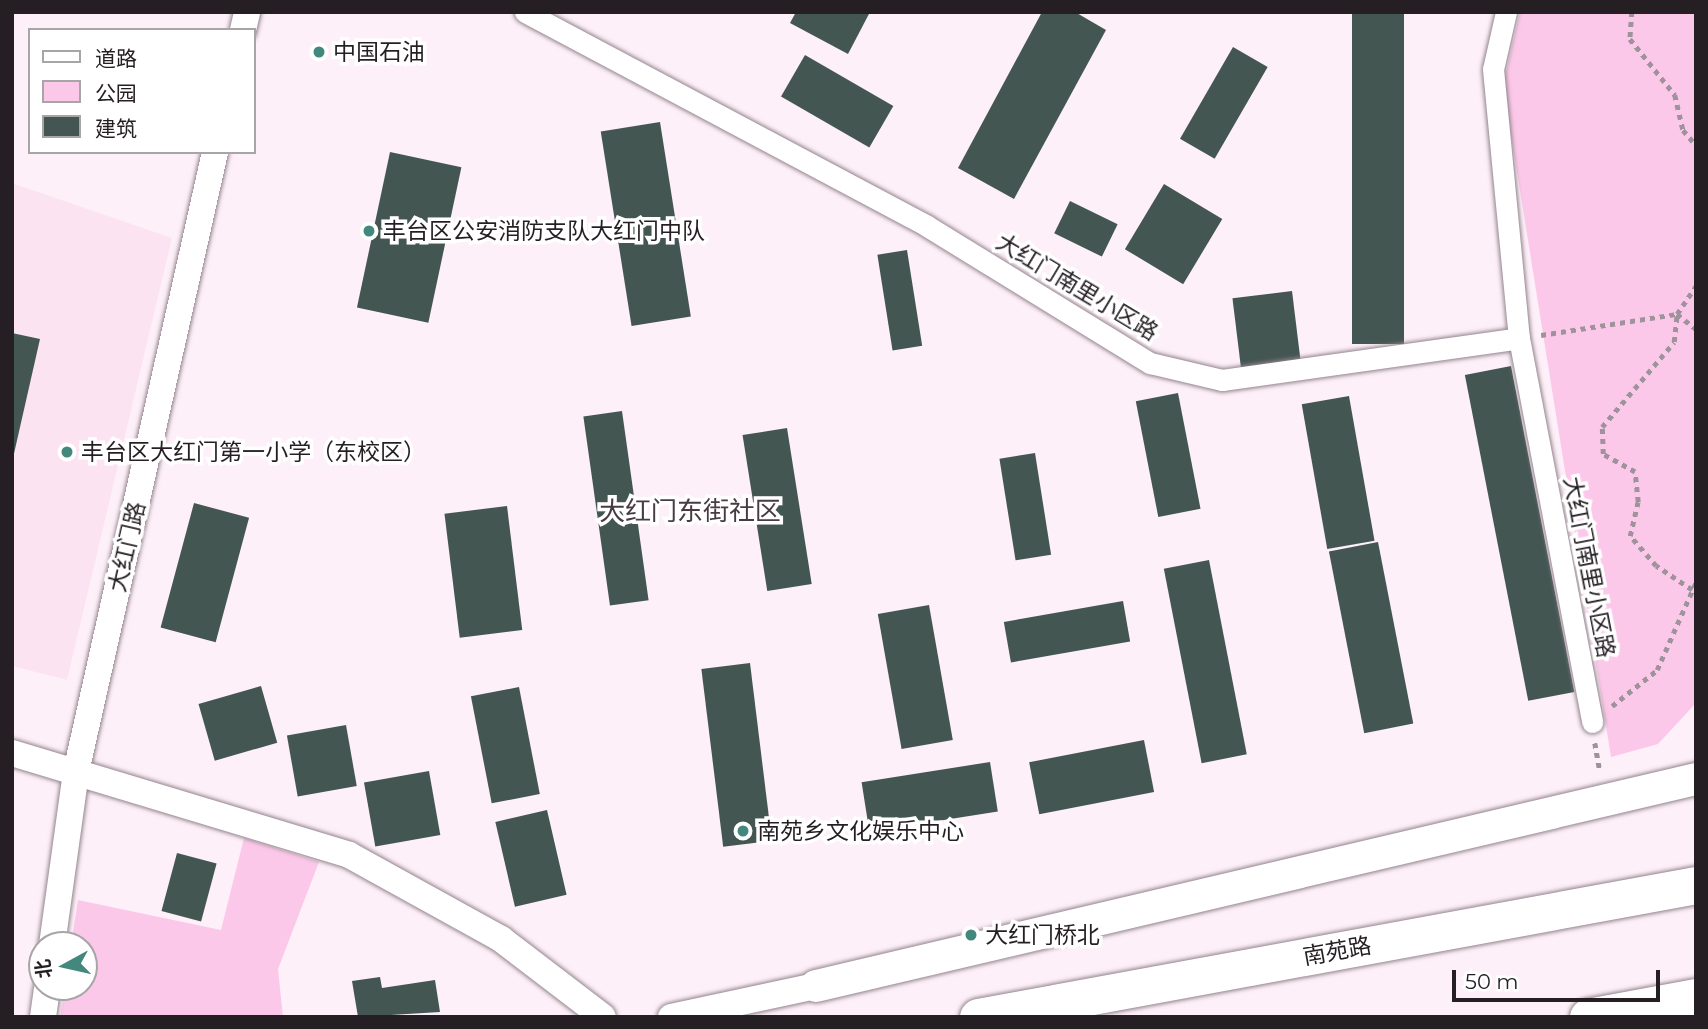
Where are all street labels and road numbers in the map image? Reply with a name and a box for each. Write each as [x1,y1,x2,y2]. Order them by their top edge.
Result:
street label: 大红门南里小区路 [991,228,1163,346]
street label: 大红门南里小区路 [1558,474,1620,660]
street label: 大红门路 [103,499,151,595]
street label: 南苑路 [1301,931,1373,971]

